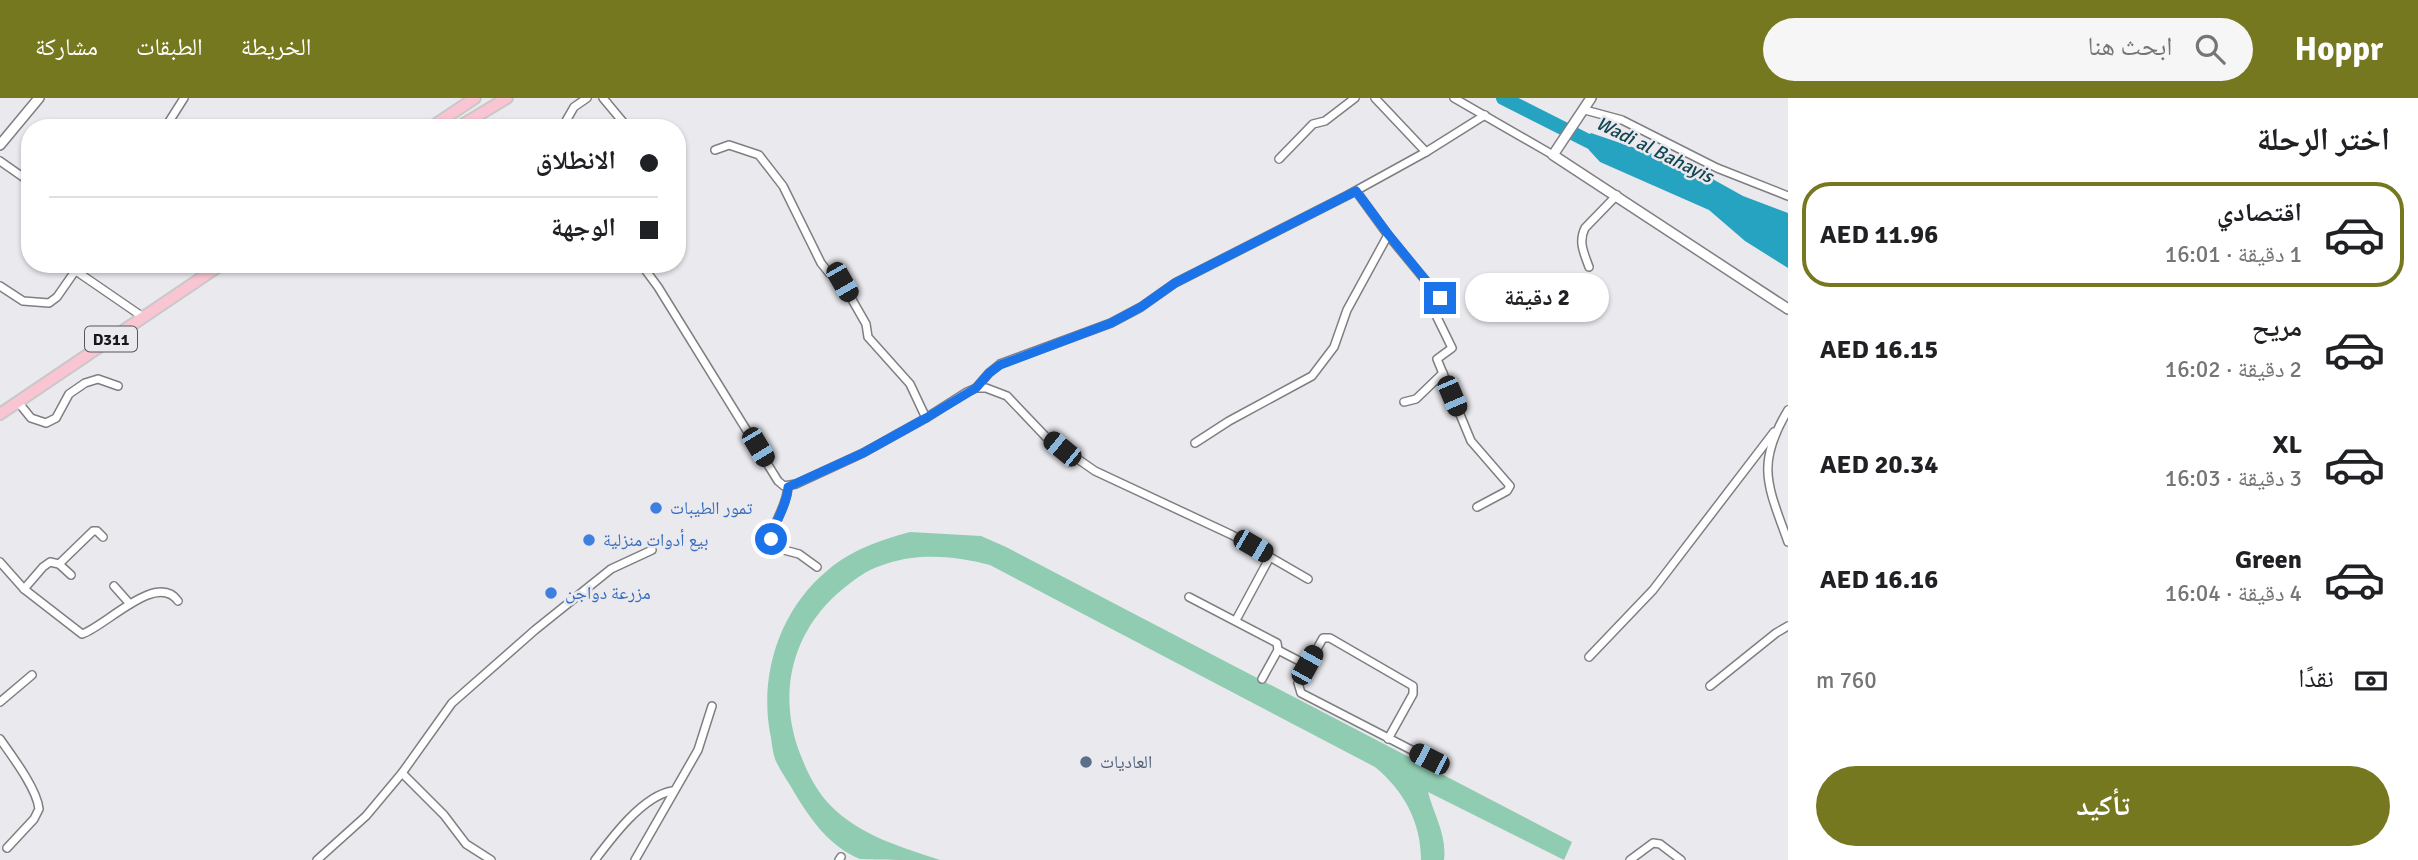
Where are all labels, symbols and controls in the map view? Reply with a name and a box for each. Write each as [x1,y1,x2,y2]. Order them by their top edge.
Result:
search box [1763,18,2253,81]
text: Hoppr [2295,29,2383,70]
icon: search [2191,30,2229,68]
text: ابحث هنا [2088,31,2173,63]
text: مشاركة [35,32,98,62]
text: الطبقات [136,32,203,62]
text: الخريطة [241,32,311,62]
water label: Wadi al Bahayis [1592,111,1718,189]
text: اختر الرحلة [2257,120,2390,159]
text: الانطلاق [536,145,616,177]
text: اقتصادي [2217,197,2302,229]
icon: car [2323,203,2386,266]
text: الوجهة [551,212,616,244]
text: AED 11.96 [1820,219,1938,251]
text: 1 دقيقة · 16:01 [2165,240,2302,269]
car [823,259,862,305]
callout: 2 دقيقة [1464,274,1608,322]
route end [1424,282,1456,314]
text: 2 دقيقة [1504,283,1570,312]
text: مريح [2252,312,2302,344]
icon: car [2323,318,2386,381]
road number: D311 [85,327,137,352]
text: AED 16.15 [1820,334,1938,366]
text: 2 دقيقة · 16:02 [2165,355,2302,384]
car [1435,373,1470,419]
car [739,424,778,470]
car [1040,428,1085,470]
text: XL [2272,429,2302,461]
icon: car [2323,433,2386,496]
text: AED 20.34 [1820,449,1938,481]
text: 3 دقيقة · 16:03 [2165,464,2302,493]
place label: تمور الطيبات [670,497,753,519]
marker: تمور الطيبات [648,500,664,516]
route start [755,523,787,555]
car [1230,526,1277,566]
place label: بيع أدوات منزلية [603,529,708,552]
marker: بيع أدوات منزلية [581,532,597,548]
text: Green [2235,544,2302,576]
icon: car [2323,548,2386,611]
text: AED 16.16 [1820,564,1938,596]
text: 4 دقيقة · 16:04 [2165,579,2302,608]
place label: مزرعة دواجن [565,582,651,604]
marker: مزرعة دواجن [543,585,559,601]
car [1288,642,1327,688]
icon: cash [2352,662,2390,700]
text: نقدًا [2298,663,2334,695]
text: 760 m [1816,666,1877,695]
car [1406,740,1453,778]
place label: العاديات [1100,751,1152,773]
marker: العاديات [1078,754,1094,770]
button: تأكيد [1816,766,2390,846]

